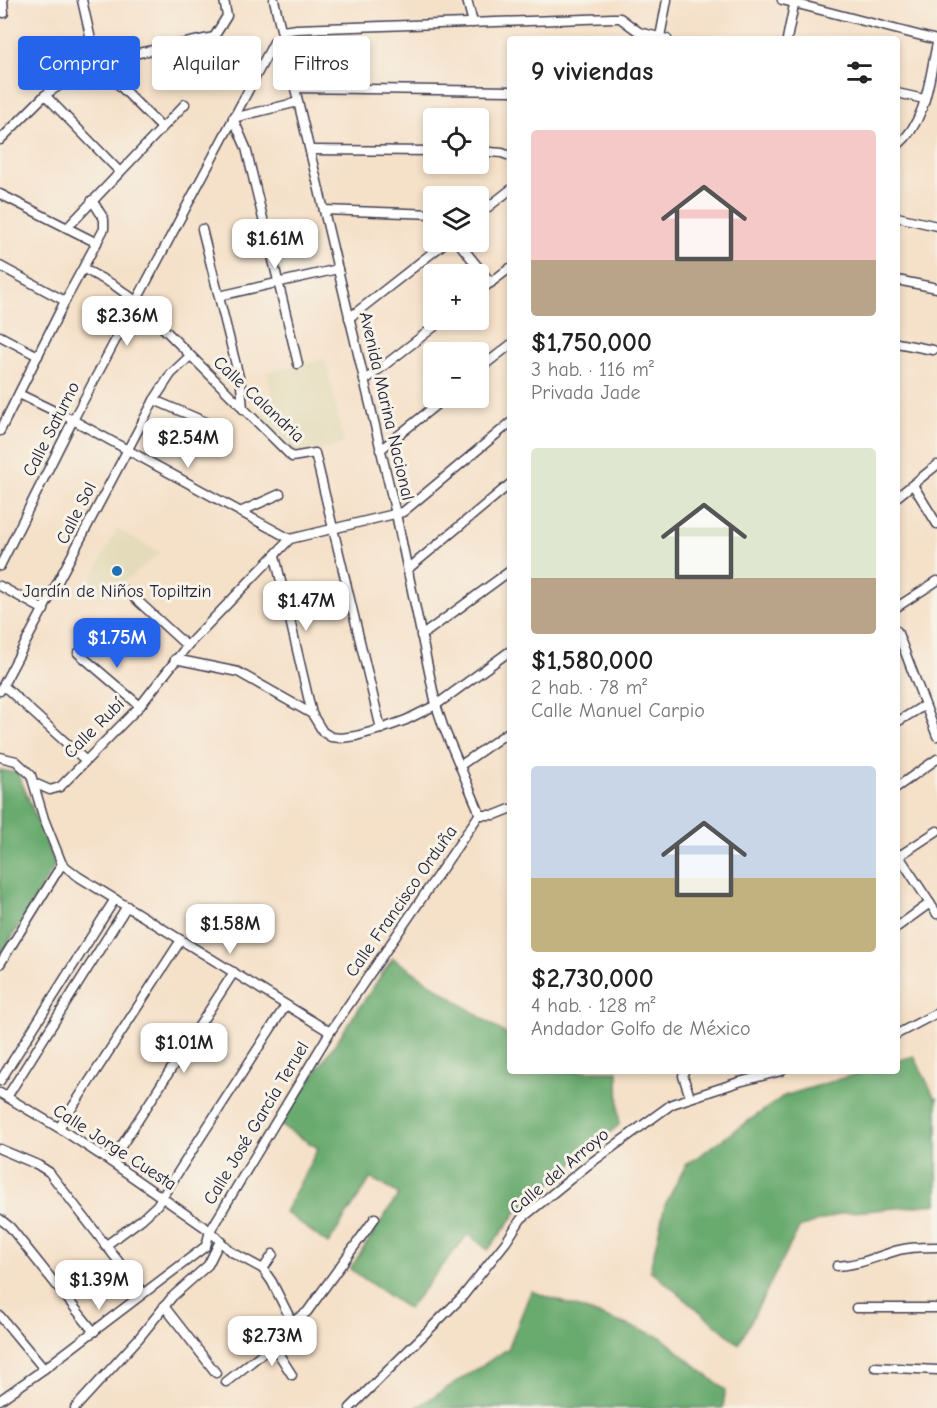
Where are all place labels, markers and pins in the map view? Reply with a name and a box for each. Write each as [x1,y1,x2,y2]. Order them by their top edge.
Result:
pin: $1.61M [226,219,324,270]
pin: $2.36M [78,296,176,347]
pin: $2.54M [139,418,237,469]
marker: Jardín de Niños Topiltzin [110,564,124,578]
place label: Jardín de Niños Topiltzin [23,581,211,602]
pin: $1.47M [257,581,355,632]
pin: $1.75M [68,618,166,669]
pin: $1.58M [181,904,279,955]
pin: $1.01M [135,1023,233,1074]
pin: $1.39M [50,1260,148,1311]
pin: $2.73M [223,1316,321,1367]

